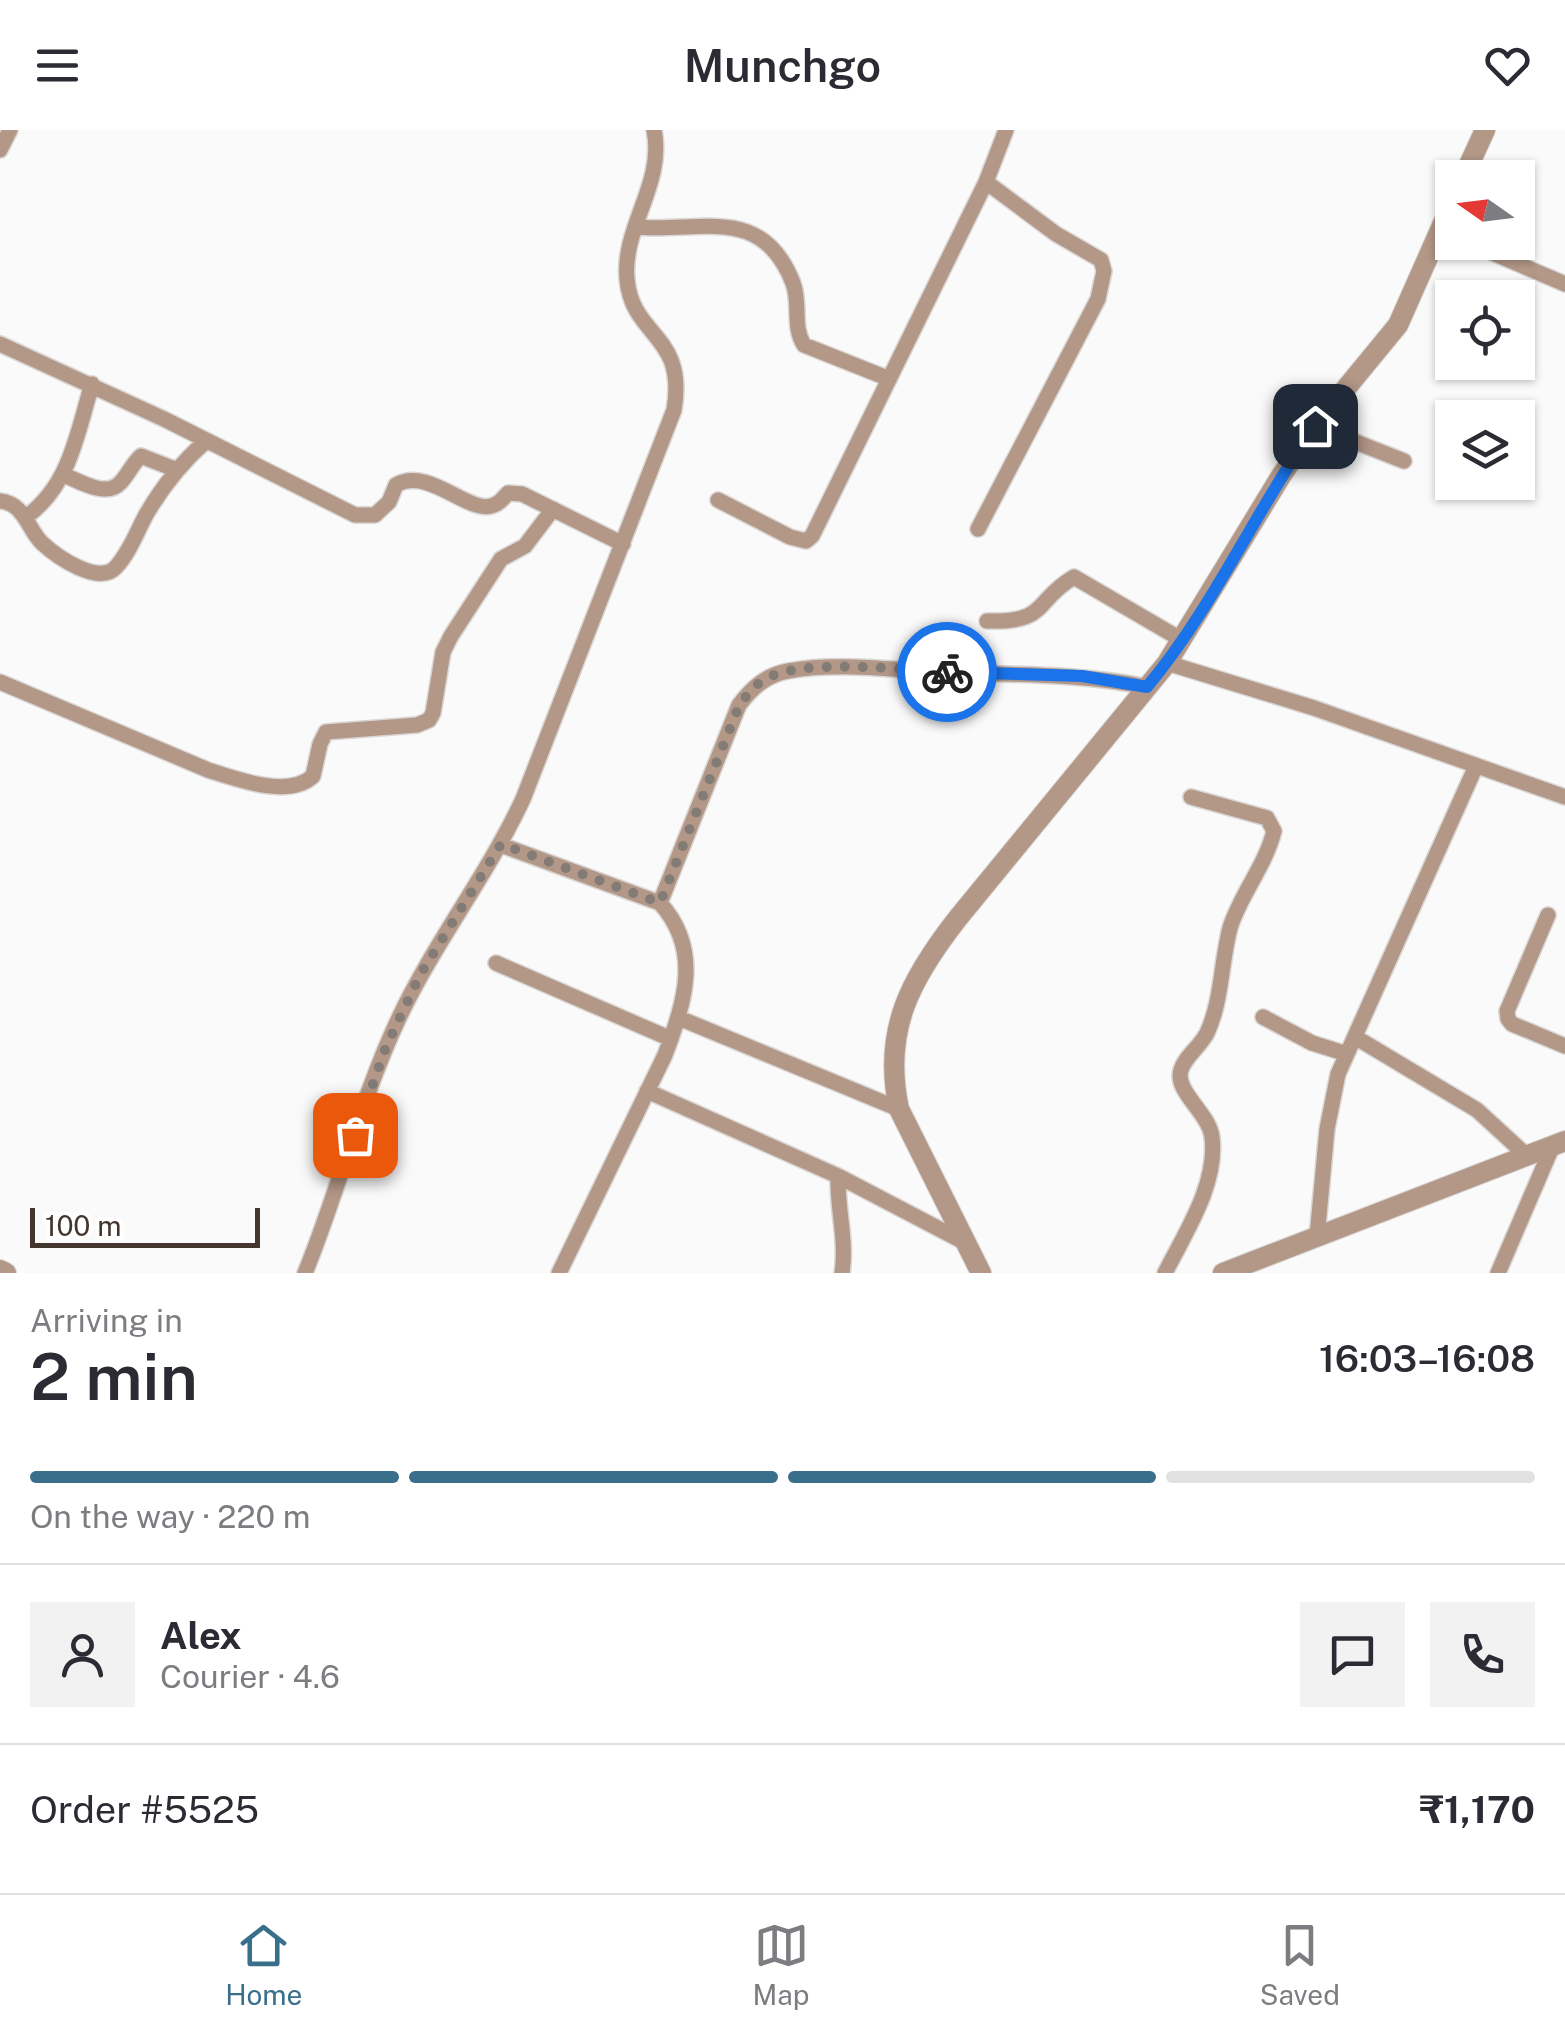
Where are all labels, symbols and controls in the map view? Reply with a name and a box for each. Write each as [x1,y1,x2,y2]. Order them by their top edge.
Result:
icon: menu [30,38,85,93]
icon: heart [1480,38,1535,93]
text: Munchgo [684,39,881,92]
north arrow [1435,160,1535,260]
map controls [1435,160,1535,500]
button: locate [1435,280,1535,380]
pin [1273,384,1358,469]
icon: home [1288,399,1343,454]
button: layers [1435,400,1535,500]
courier [897,622,997,722]
icon: bike [920,645,975,700]
pin [313,1093,398,1178]
icon: bag [328,1108,383,1163]
scale bar [30,1203,260,1248]
text: 100 m [45,1209,122,1242]
text: Arriving in [30,1302,183,1339]
text: 16:03–16:08 [1319,1336,1535,1381]
text: 2 min [30,1338,198,1415]
text: On the way · 220 m [30,1498,311,1535]
button: person [30,1602,135,1707]
button: chat [1300,1602,1405,1707]
button: phone [1430,1602,1535,1707]
text: Alex [160,1613,242,1658]
text: Courier · 4.6 [160,1658,340,1695]
text: Order #5525 [30,1787,259,1832]
text: ₹1,170 [1420,1787,1535,1832]
tab: Home [225,1918,302,2011]
tab: Map [753,1918,809,2011]
tab: Saved [1260,1918,1340,2011]

